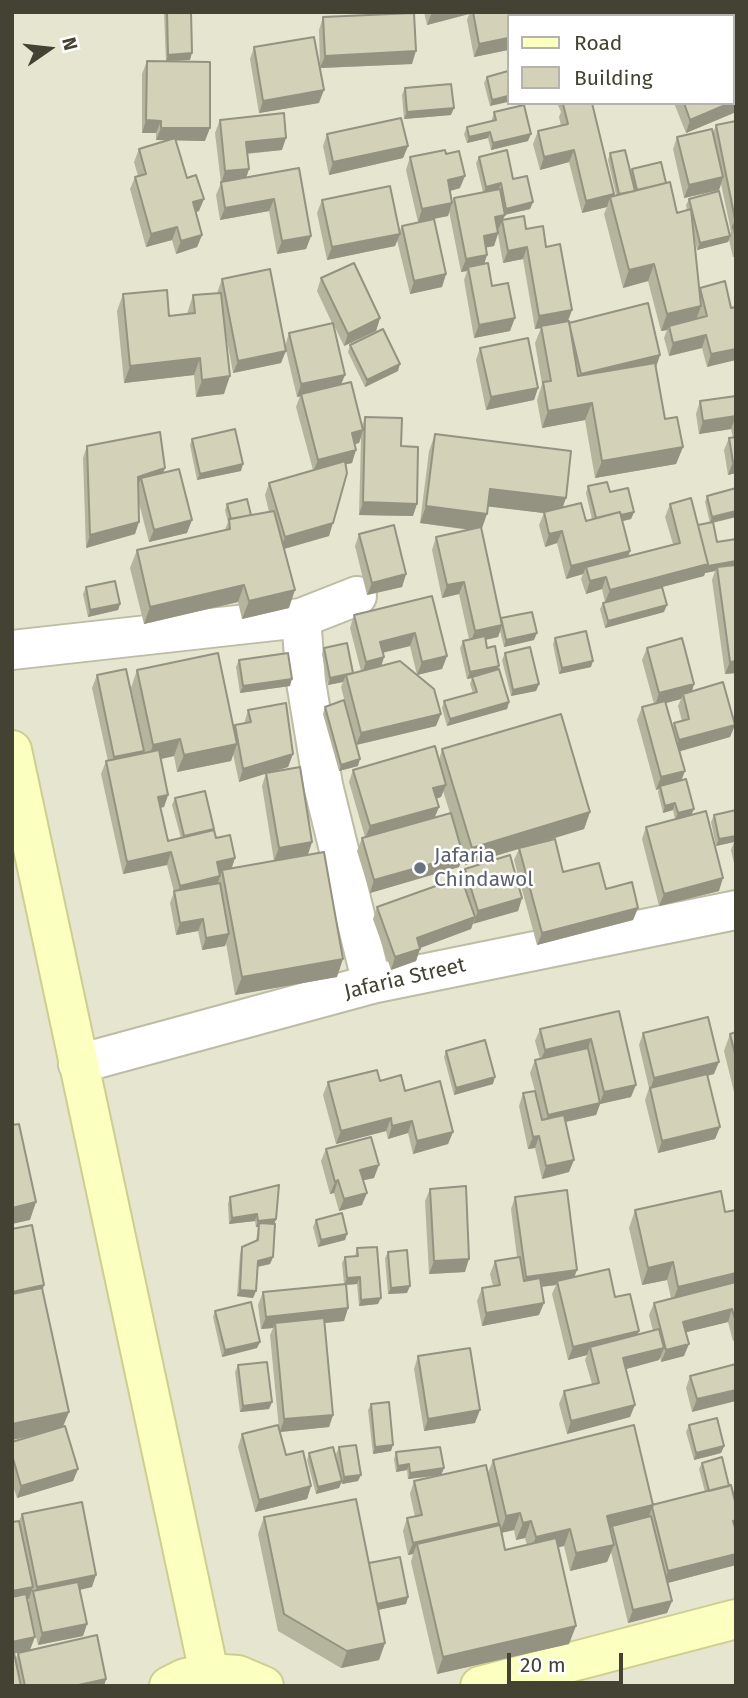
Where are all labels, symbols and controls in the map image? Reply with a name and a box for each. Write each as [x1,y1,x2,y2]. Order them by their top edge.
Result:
north arrow [14,14,84,84]
legend [506,14,734,105]
text: Road [574,30,622,56]
text: N [57,35,83,53]
text: Building [574,65,653,91]
place label: Jafaria Chindawol [434,843,533,893]
marker: Jafaria Chindawol [412,860,428,876]
street label: Jafaria Street [342,953,468,1005]
scale bar [510,1638,626,1682]
text: 20 m [520,1652,566,1678]

